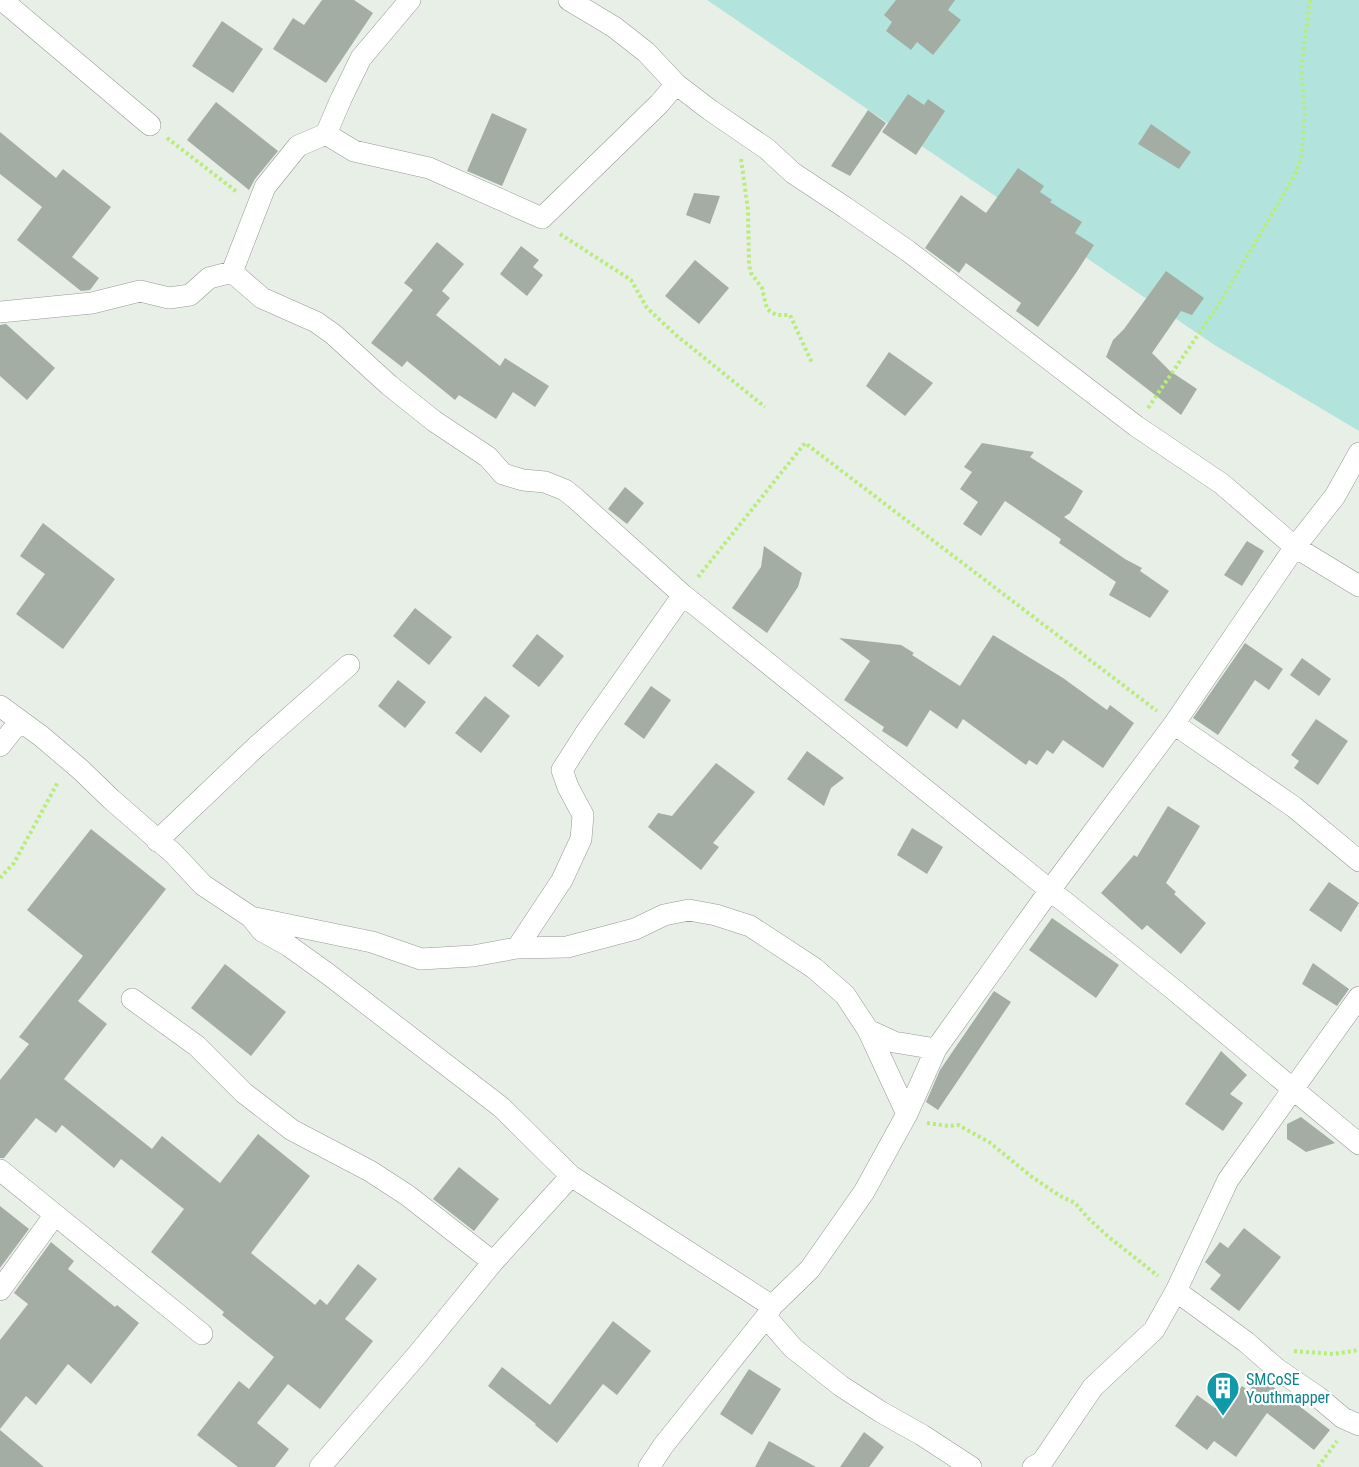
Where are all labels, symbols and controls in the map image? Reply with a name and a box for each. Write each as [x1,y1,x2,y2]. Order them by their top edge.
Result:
building icon: SMCoSE Youthmapper [1205,1370,1241,1417]
place label: SMCoSE Youthmapper [1246,1370,1330,1407]

